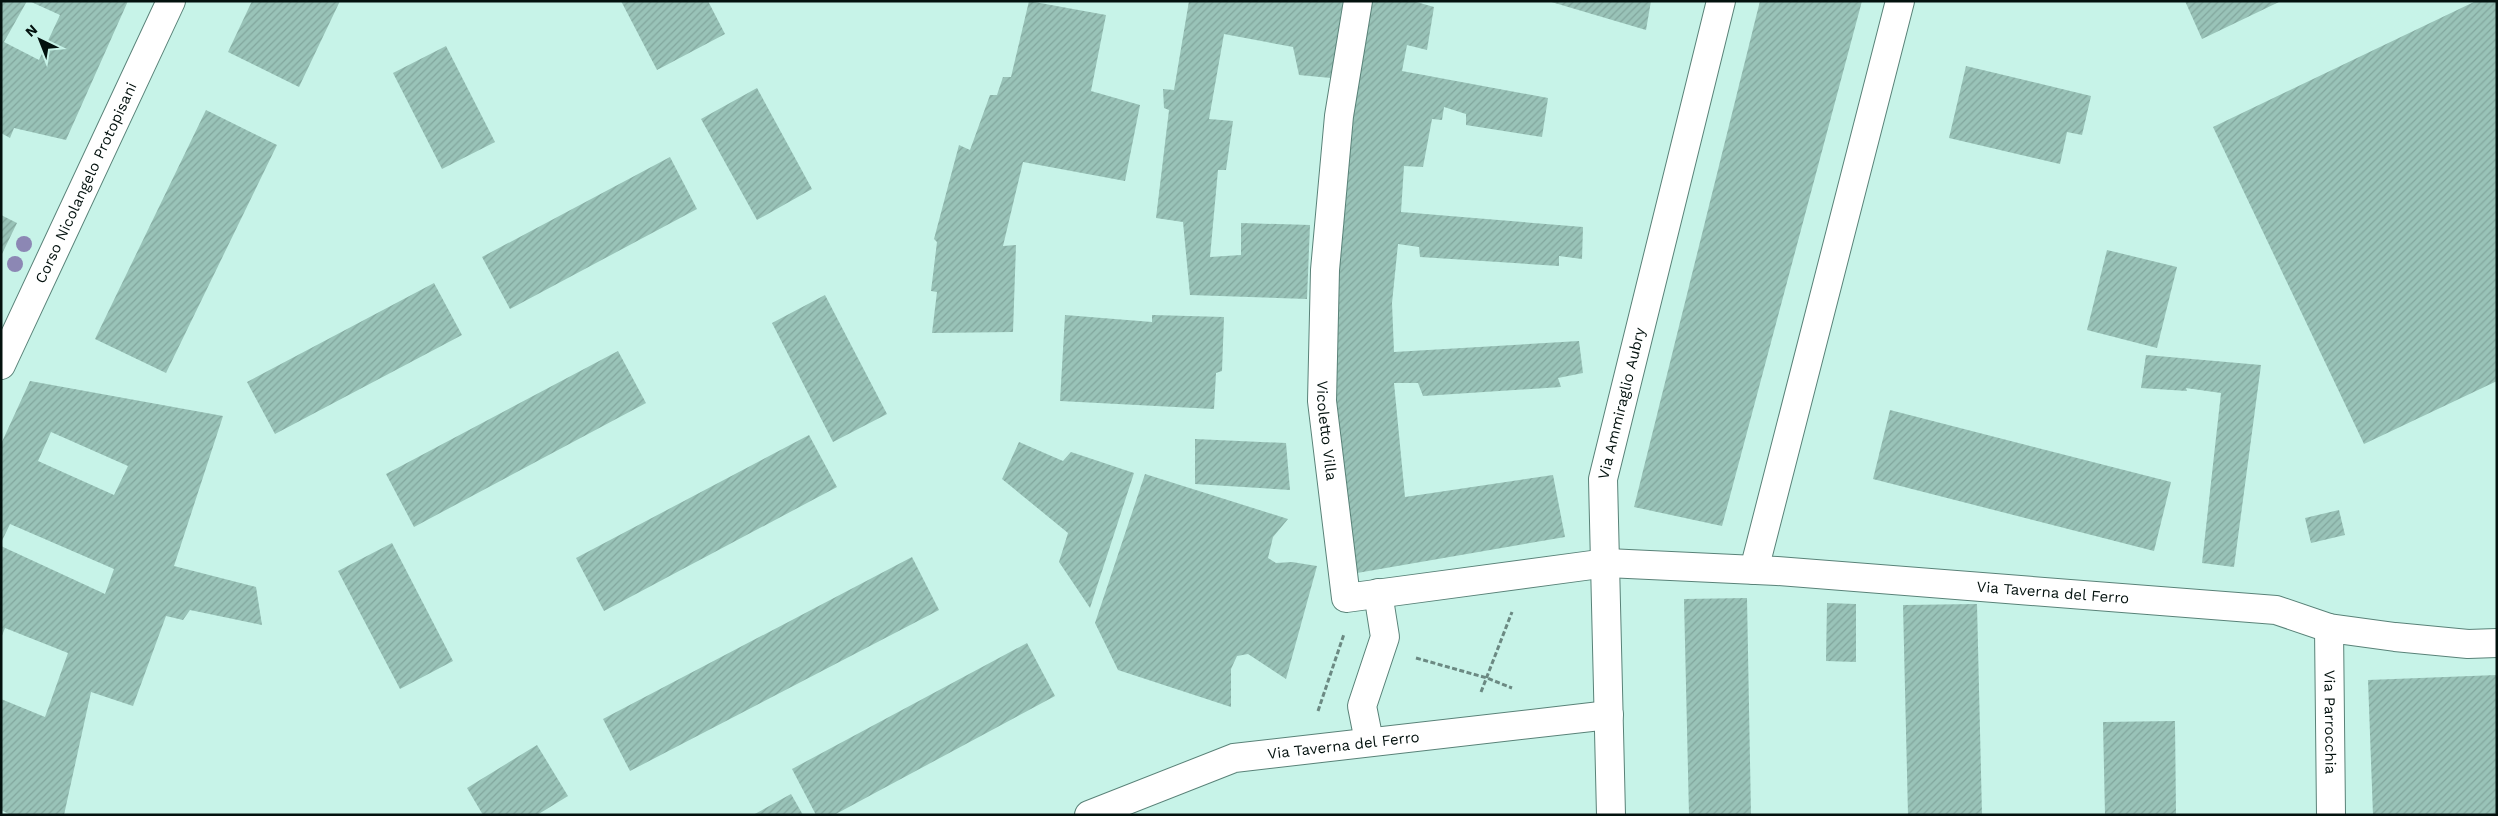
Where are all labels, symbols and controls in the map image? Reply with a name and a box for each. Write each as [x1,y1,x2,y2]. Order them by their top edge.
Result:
north arrow [15,15,65,65]
text: N [22,21,40,40]
street label: Corso Nicolangelo Protopisani [31,80,141,286]
street label: Via Ammiraglio Aubry [1594,325,1649,481]
street label: Vicoletto Villa [1313,380,1341,482]
street label: Via Taverna del Ferro [1976,578,2130,607]
street label: Via Parrocchia [2320,670,2340,775]
street label: Via Taverna del Ferro [1267,728,1420,763]

